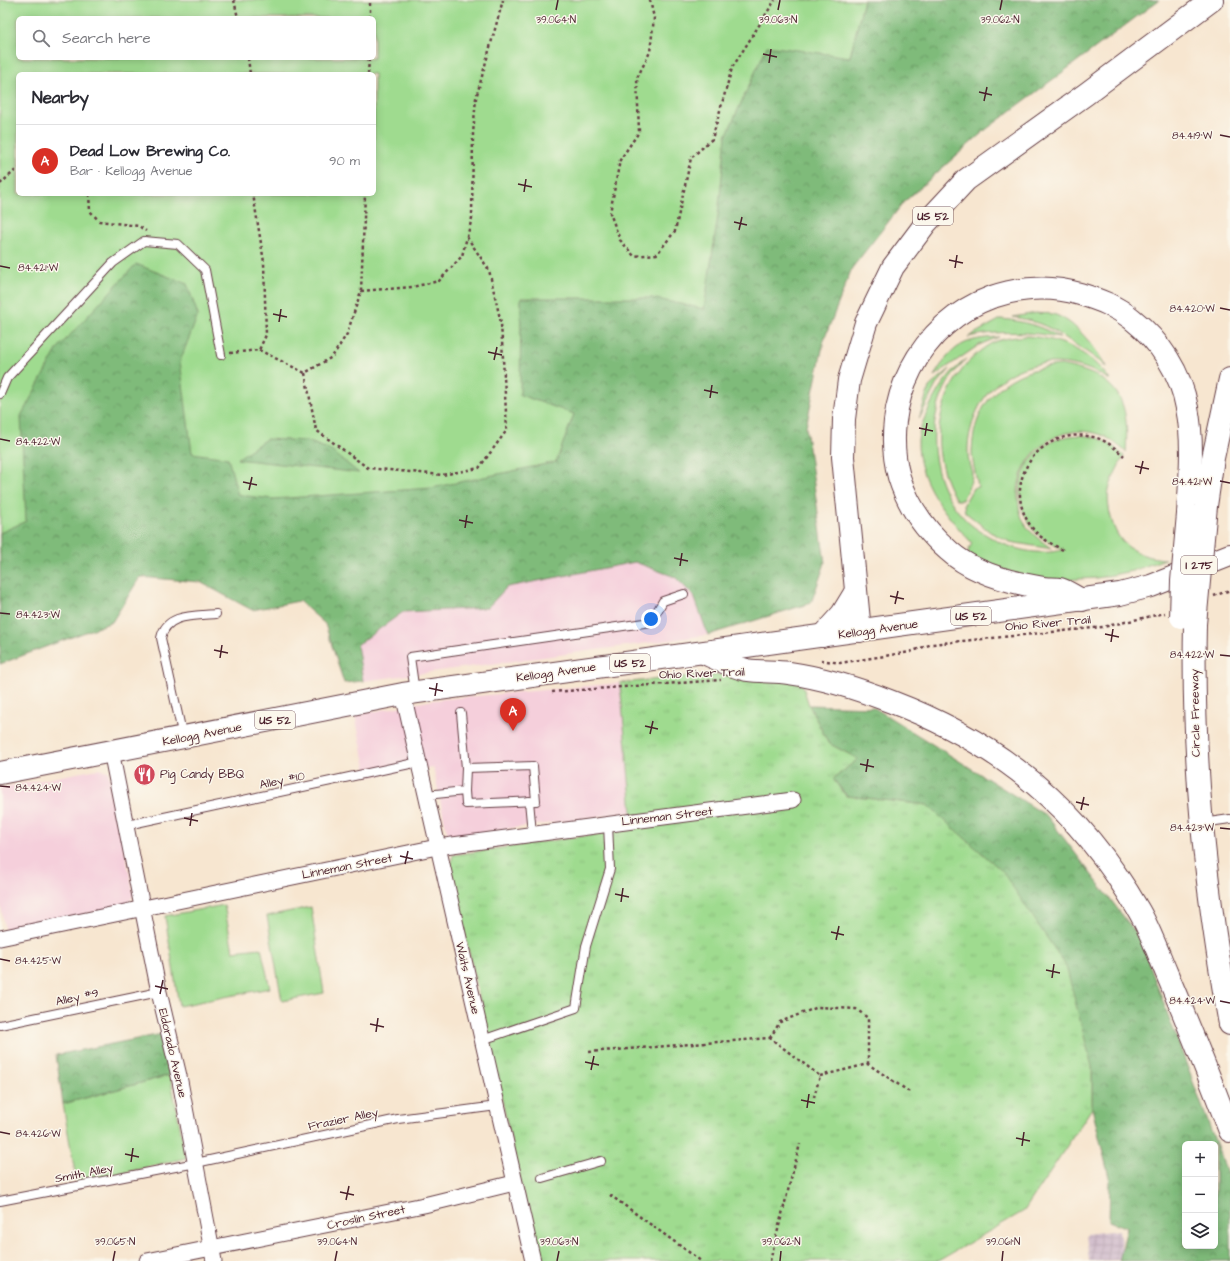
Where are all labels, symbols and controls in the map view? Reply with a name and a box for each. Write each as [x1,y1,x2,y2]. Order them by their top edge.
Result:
text: 39.064°N [536,13,576,27]
text: 39.063°N [759,13,797,27]
text: 39.062°N [981,13,1019,27]
search box [16,16,376,60]
icon: search [30,27,52,49]
text: Search here [62,28,151,49]
text: Nearby [32,86,89,110]
text: 84.419°W [1172,129,1213,143]
text: Dead Low Brewing Co. [70,141,230,162]
text: A [41,152,49,170]
text: 90 m [329,152,360,170]
text: Bar · Kellogg Avenue [70,162,192,180]
road number: US 52 [913,207,953,225]
text: 84.421°W [18,261,59,275]
text: 84.420°W [1169,302,1215,316]
text: 84.422°W [16,435,61,449]
text: 84.421°W [1172,475,1213,489]
road number: I 275 [1181,556,1217,574]
road number: US 52 [951,607,991,625]
text: 84.423°W [16,608,61,622]
your location [641,609,661,629]
street label: Ohio River Trail [1005,611,1092,636]
street label: Kellogg Avenue [837,615,920,645]
text: 84.422°W [1170,648,1215,662]
road number: US 52 [610,654,650,672]
street label: Kellogg Avenue [515,658,598,688]
street label: Ohio River Trail [659,664,745,683]
street label: Circle Freeway [1186,668,1206,757]
pin: A [500,698,526,731]
road number: US 52 [255,711,295,729]
street label: Kellogg Avenue [161,718,244,751]
restaurant icon: Pig Candy BBQ [132,761,158,787]
place label: Pig Candy BBQ [160,766,245,784]
street label: Alley #10 [258,767,307,795]
text: 84.424°W [15,781,61,795]
street label: Linneman Street [620,802,714,831]
text: 84.423°W [1170,821,1215,835]
street label: Linneman Street [300,849,394,884]
street label: Waits Avenue [451,940,484,1017]
text: 84.425°W [15,954,62,968]
street label: Alley #9 [54,985,101,1011]
text: 84.424°W [1169,994,1215,1008]
street label: Eldorado Avenue [154,1007,191,1100]
street label: Frazier Alley [306,1104,380,1136]
text: 84.426°W [15,1127,61,1141]
map controls [1182,1141,1218,1249]
button: + [1182,1141,1218,1177]
street label: Smith Alley [54,1159,115,1188]
button: − [1182,1177,1218,1213]
street label: Croslin Street [325,1201,407,1234]
button: layers [1182,1213,1218,1249]
text: 39.065°N [95,1235,135,1249]
text: 39.064°N [317,1235,357,1249]
text: 39.063°N [540,1235,578,1249]
text: 39.062°N [762,1235,800,1249]
text: 39.061°N [986,1235,1020,1249]

